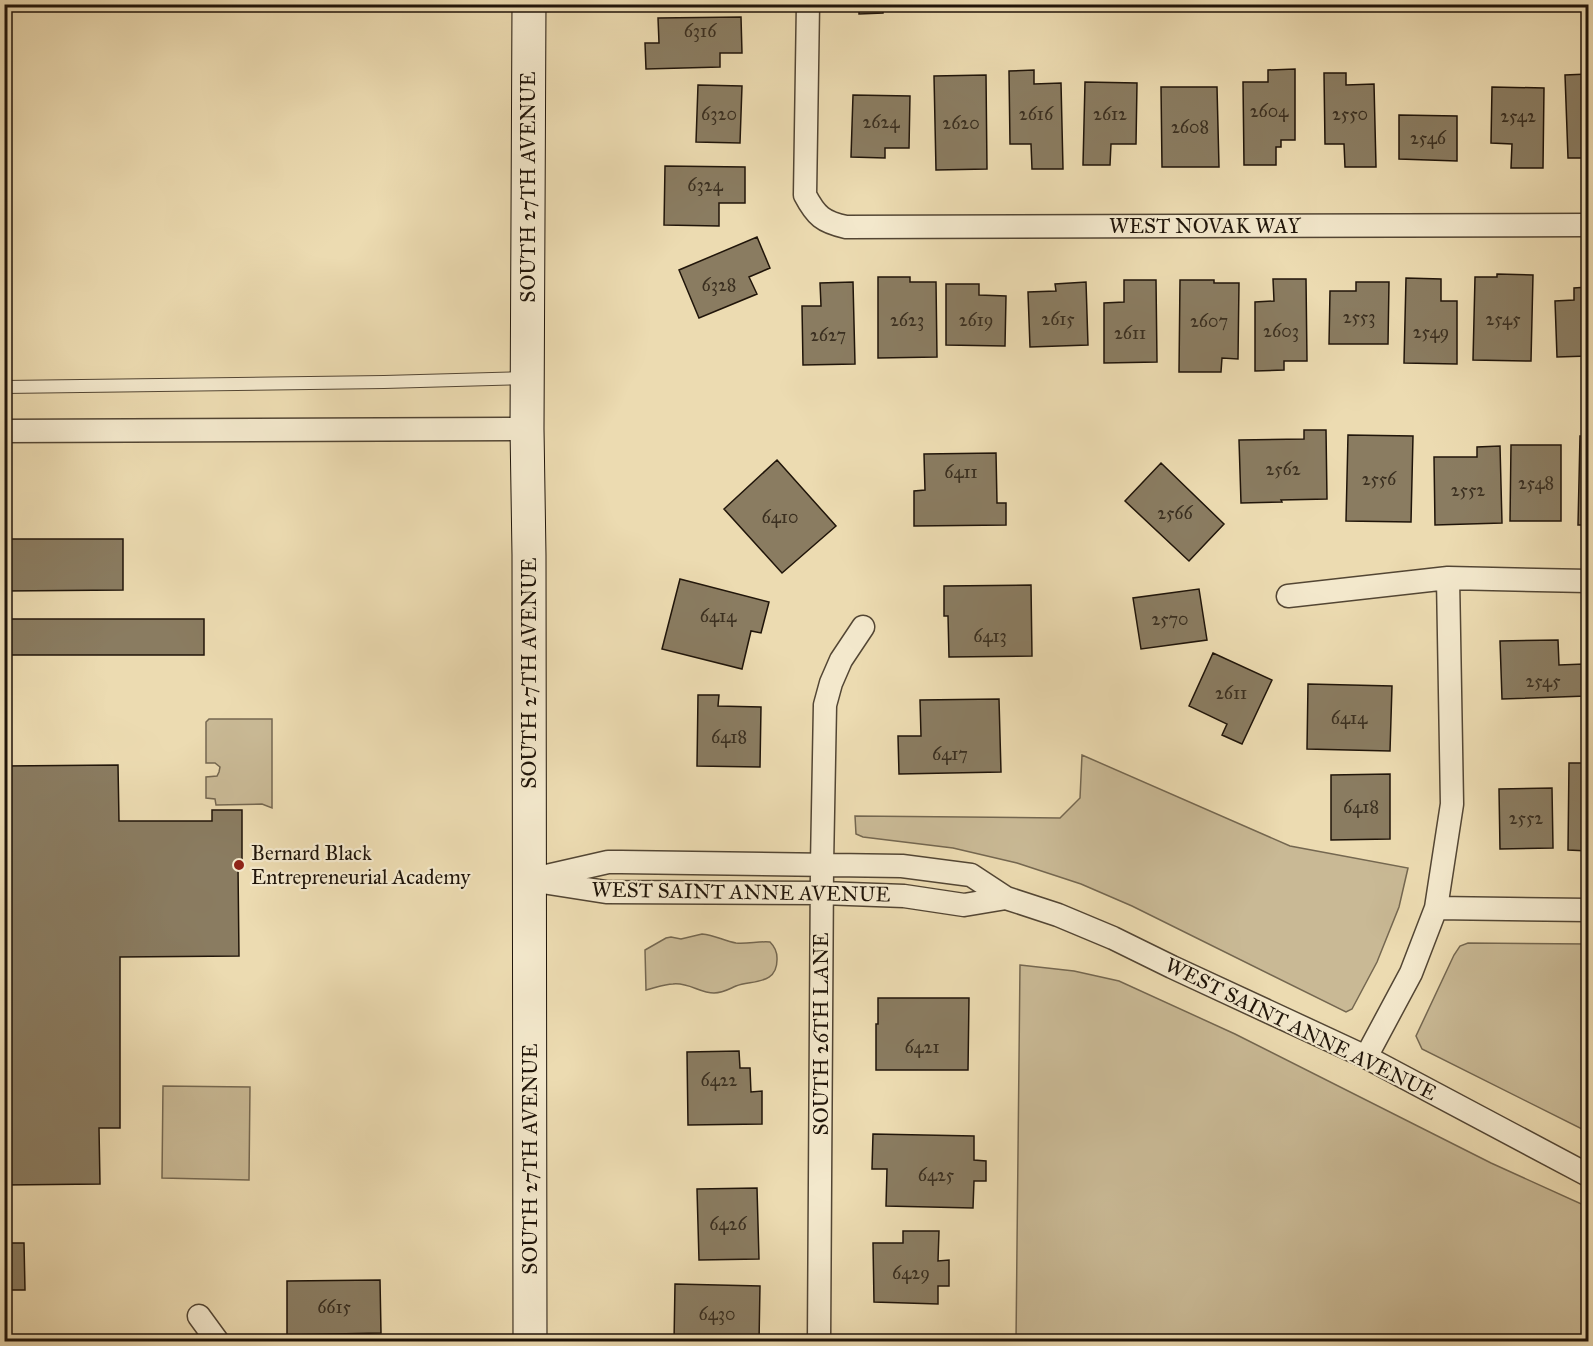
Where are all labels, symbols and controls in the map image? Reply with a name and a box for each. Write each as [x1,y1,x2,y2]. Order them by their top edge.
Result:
house number: 6316 [684,20,717,42]
street label: SOUTH 27TH AVENUE [515,71,541,303]
house number: 2604 [1250,100,1289,122]
house number: 6320 [701,103,737,125]
house number: 2616 [1019,103,1054,125]
house number: 2612 [1093,103,1127,125]
house number: 2550 [1332,103,1368,125]
house number: 2542 [1500,105,1536,127]
house number: 2624 [862,111,900,133]
house number: 2620 [942,112,980,134]
house number: 2608 [1171,116,1209,138]
house number: 2546 [1410,127,1447,149]
house number: 6324 [687,174,724,196]
street label: WEST NOVAK WAY [1109,213,1302,239]
house number: 6328 [702,274,736,296]
house number: 2553 [1343,306,1375,328]
house number: 2615 [1041,308,1075,330]
house number: 2545 [1485,308,1521,330]
house number: 2623 [890,309,924,331]
house number: 2619 [959,309,993,331]
house number: 2607 [1190,310,1228,332]
house number: 2603 [1263,320,1299,342]
house number: 2549 [1413,321,1449,343]
house number: 2611 [1114,322,1146,344]
house number: 2627 [810,324,846,346]
house number: 2562 [1265,458,1301,480]
house number: 6411 [944,461,978,483]
house number: 2556 [1362,468,1397,490]
house number: 2548 [1518,472,1554,494]
house number: 2552 [1451,479,1485,501]
house number: 2566 [1157,502,1194,524]
house number: 6410 [762,506,798,528]
street label: SOUTH 27TH AVENUE [516,557,542,789]
house number: 6414 [700,605,737,627]
house number: 2570 [1151,608,1189,630]
house number: 6413 [973,625,1007,647]
house number: 2545 [1525,670,1561,692]
house number: 2611 [1215,682,1247,704]
house number: 6414 [1331,707,1368,729]
house number: 6418 [711,726,747,748]
house number: 6417 [932,743,968,765]
house number: 6418 [1343,796,1379,818]
house number: 2552 [1509,807,1543,829]
place label: Bernard Black Entrepreneurial Academy [251,840,471,890]
marker: Bernard Black Entrepreneurial Academy [232,858,246,872]
street label: WEST SAINT ANNE AVENUE [591,876,891,908]
street label: SOUTH 26TH LANE [808,933,834,1135]
street label: WEST SAINT ANNE AVENUE [1161,952,1441,1106]
house number: 6421 [904,1036,940,1058]
street label: SOUTH 27TH AVENUE [517,1043,543,1275]
house number: 6422 [701,1069,738,1091]
house number: 6425 [918,1164,955,1186]
house number: 6426 [709,1213,747,1235]
house number: 6429 [892,1262,930,1284]
house number: 6615 [317,1296,351,1318]
house number: 6430 [699,1303,735,1325]

